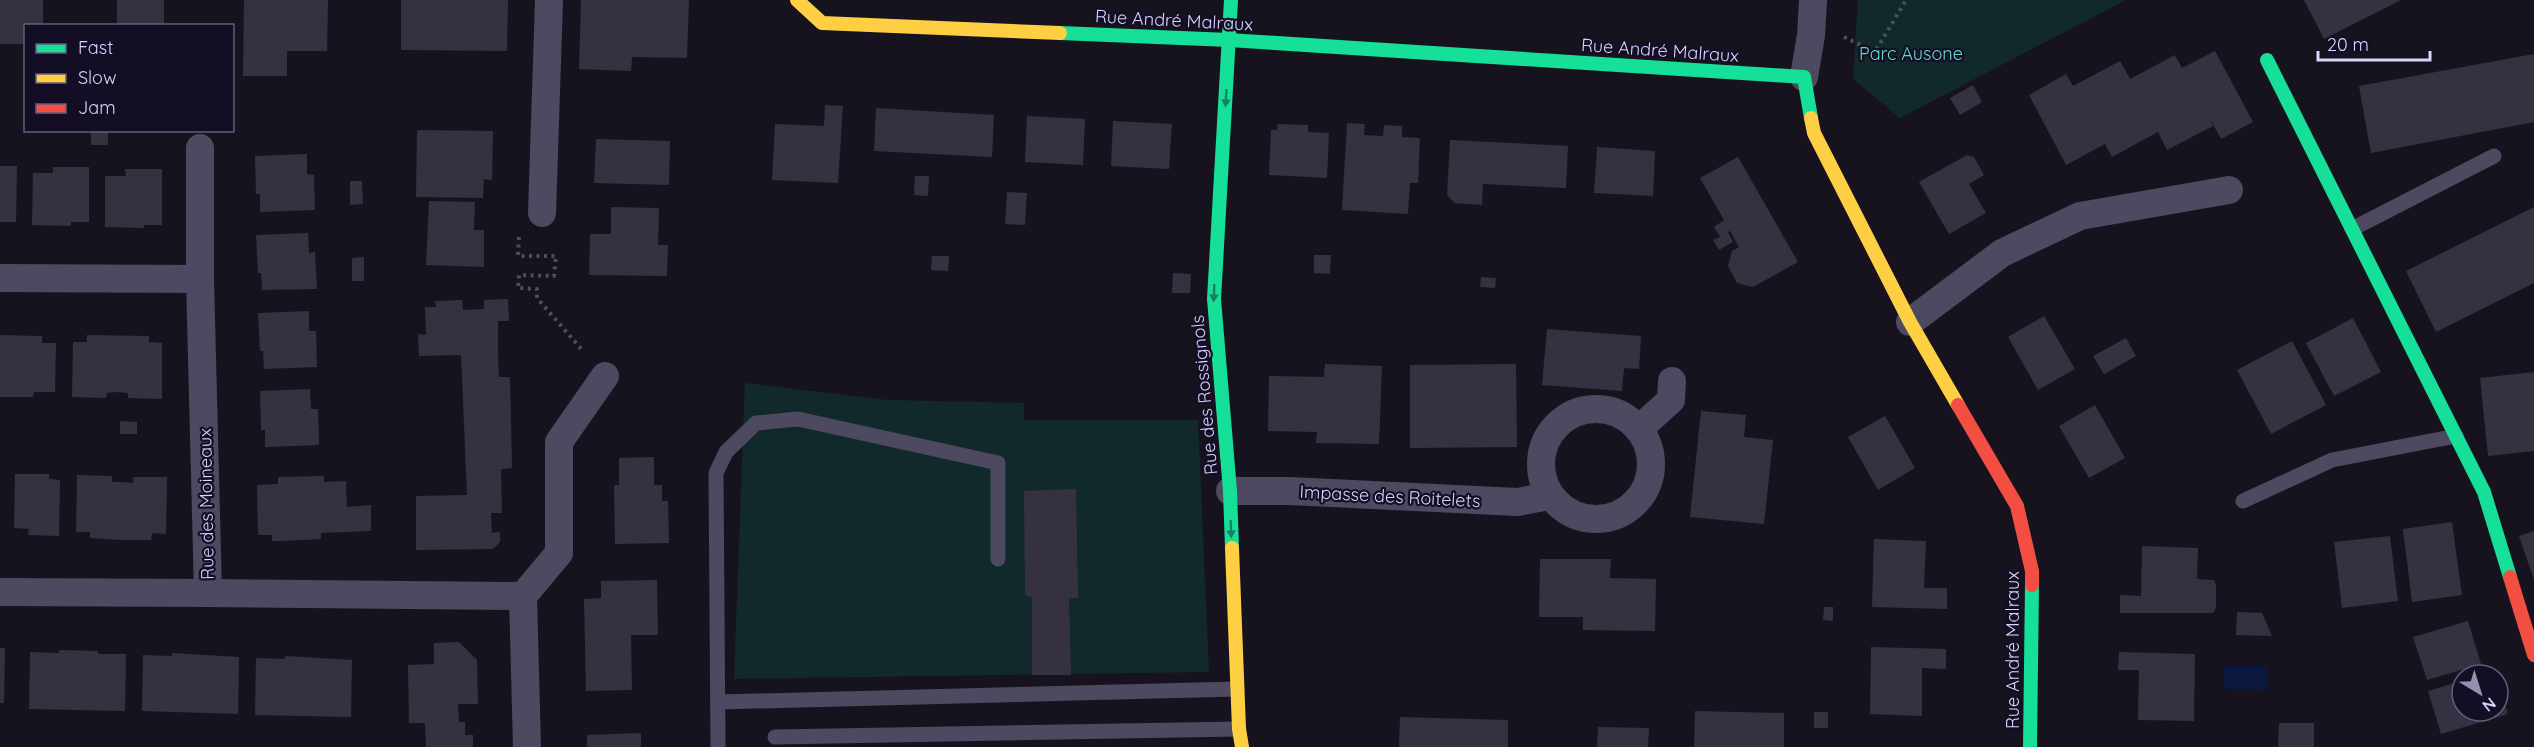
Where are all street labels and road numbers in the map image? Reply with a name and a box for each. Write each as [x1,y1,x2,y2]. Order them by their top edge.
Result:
street label: Rue André Malraux [1094,4,1254,36]
street label: Rue André Malraux [1580,33,1740,67]
street label: Rue des Rossignols [1186,314,1222,476]
street label: Rue des Moineaux [193,428,219,580]
street label: Impasse des Roitelets [1299,480,1481,512]
street label: Rue André Malraux [2001,571,2024,729]

